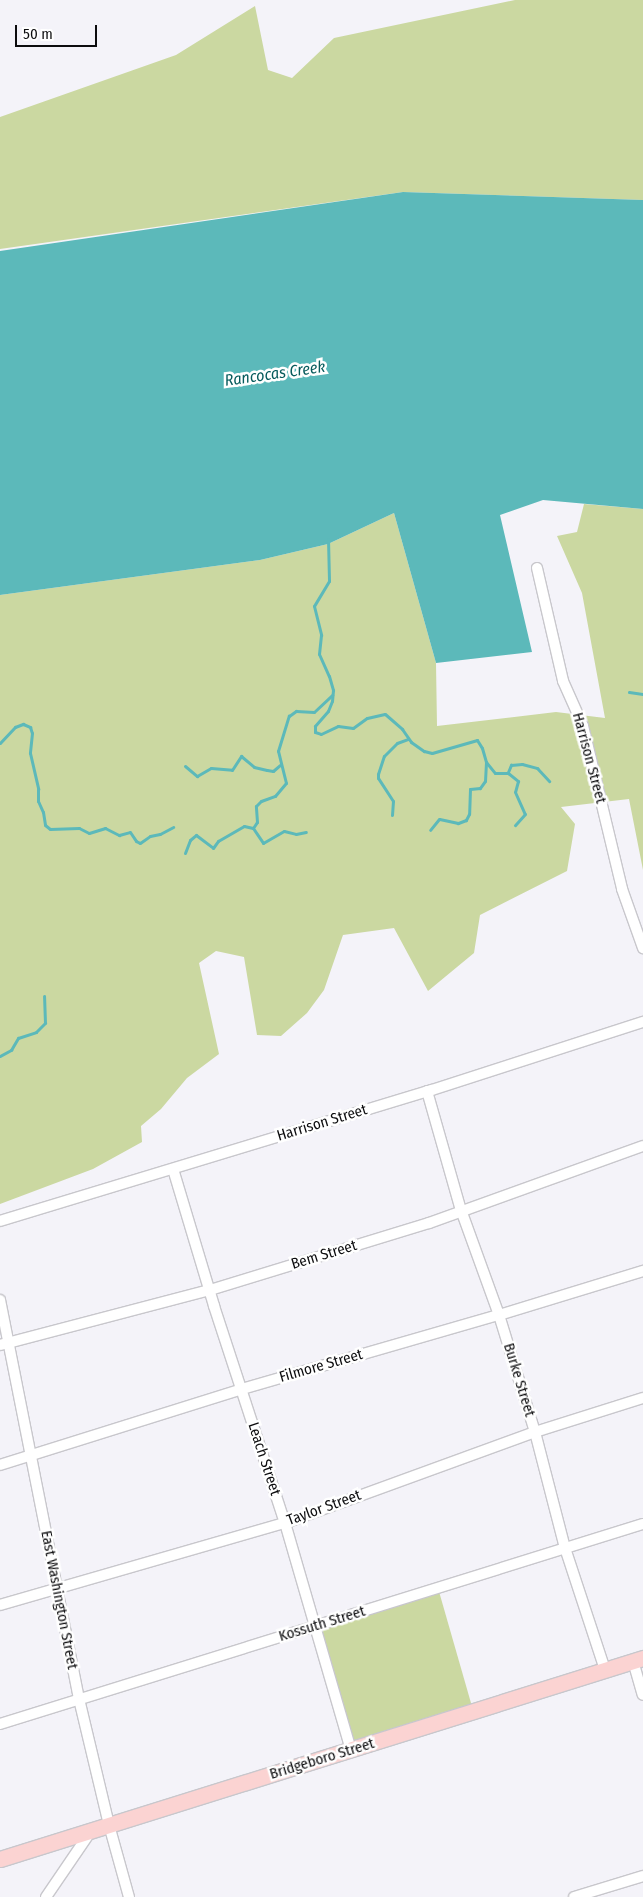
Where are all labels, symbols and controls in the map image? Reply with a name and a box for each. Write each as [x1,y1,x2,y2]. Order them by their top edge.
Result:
scale bar [18,15,100,47]
text: 50 m [23,25,53,43]
water label: Rancocas Creek [224,357,326,391]
street label: Harrison Street [568,711,610,805]
street label: Harrison Street [275,1101,369,1145]
street label: Bem Street [289,1237,359,1273]
street label: Burke Street [499,1341,539,1419]
street label: Filmore Street [277,1346,365,1386]
street label: Leach Street [244,1420,284,1498]
street label: Taylor Street [285,1486,363,1530]
street label: East Washington Street [37,1529,81,1671]
street label: Kossuth Street [277,1602,367,1646]
street label: Bridgeboro Street [268,1735,376,1783]

